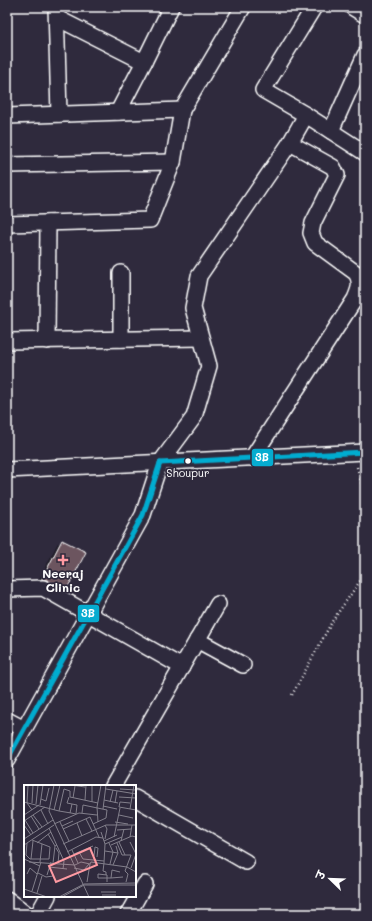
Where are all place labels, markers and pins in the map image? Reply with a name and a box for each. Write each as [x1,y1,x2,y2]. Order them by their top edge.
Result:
marker: Shoupur [183,456,193,466]
place label: Shoupur [166,465,210,480]
marker: Neeraj Clinic [57,554,69,566]
place label: Neeraj Clinic [42,565,84,595]

